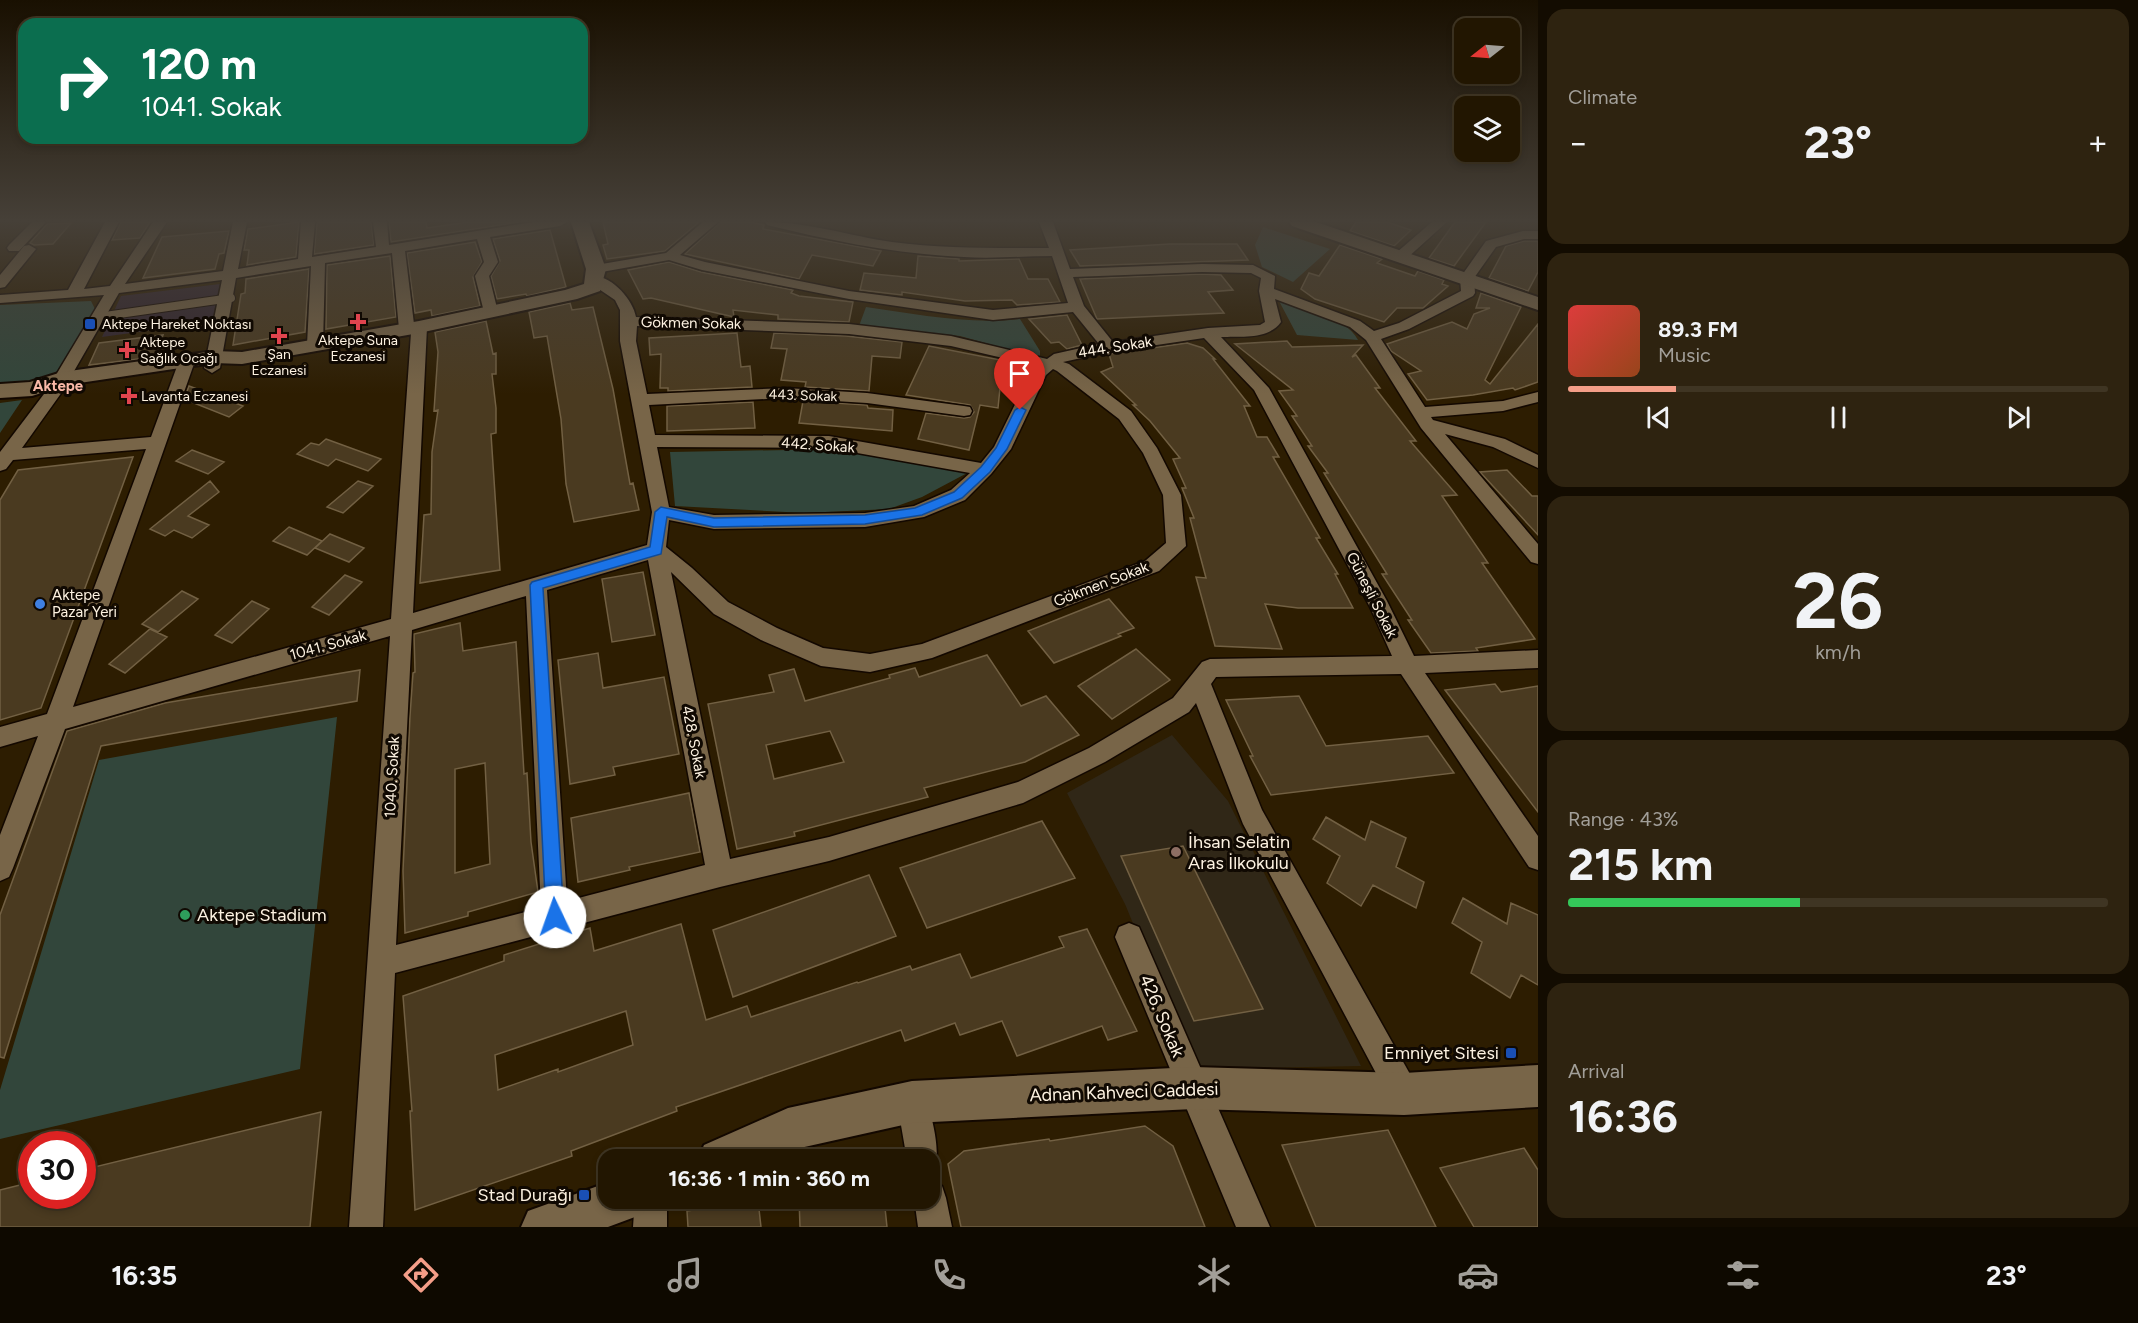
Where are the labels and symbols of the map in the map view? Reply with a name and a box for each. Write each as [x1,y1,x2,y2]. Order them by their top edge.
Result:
north arrow [1454,18,1520,84]
street label: Gökmen Sokak [641,313,742,333]
marker: Aktepe Suna Eczanesi [351,315,365,329]
place label: Aktepe Hareket Noktası [102,316,252,333]
marker: Aktepe Hareket Noktası [83,317,97,331]
marker: Şan Eczanesi [272,329,286,343]
place label: Aktepe Suna Eczanesi [318,332,398,365]
street label: 444. Sokak [1077,332,1154,362]
place label: Aktepe Sağlık Ocağı [140,334,218,367]
marker: Aktepe Sağlık Ocağı [118,341,136,359]
place label: Şan Eczanesi [251,346,307,379]
pin [994,348,1045,410]
district label: Aktepe [33,377,84,395]
street label: 443. Sokak [768,386,838,405]
place label: Lavanta Eczanesi [141,388,248,405]
marker: Lavanta Eczanesi [122,389,136,403]
street label: 442. Sokak [781,433,856,457]
street label: Güneşli Sokak [1343,549,1402,642]
street label: Gökmen Sokak [1051,557,1152,610]
place label: Aktepe Pazar Yeri [52,586,117,621]
marker: Aktepe Pazar Yeri [33,597,47,611]
street label: 1041. Sokak [288,626,369,664]
street label: 428. Sokak [678,704,710,781]
street label: 1040. Sokak [381,735,403,818]
place label: İhsan Selatin Aras İlkokulu [1188,831,1290,874]
marker: İhsan Selatin Aras İlkokulu [1169,845,1183,859]
position arrow [523,885,587,949]
place label: Aktepe Stadium [197,904,327,926]
marker: Aktepe Stadium [178,908,192,922]
street label: 426. Sokak [1135,971,1189,1061]
place label: Emniyet Sitesi [1384,1042,1499,1064]
marker: Emniyet Sitesi [1504,1046,1518,1060]
street label: Adnan Kahveci Caddesi [1029,1078,1219,1106]
speed limit sign: 30 [18,1131,96,1209]
place label: Stad Durağı [478,1184,572,1206]
marker: Stad Durağı [577,1188,591,1202]

